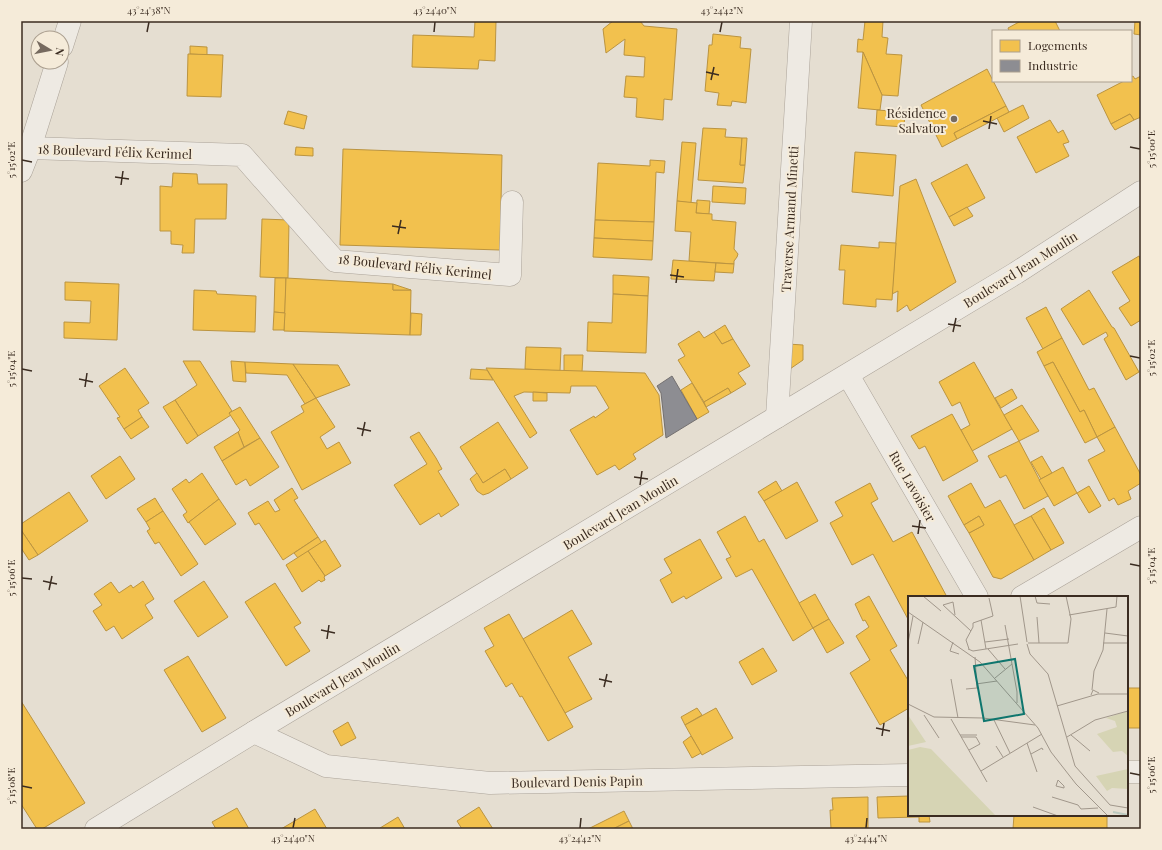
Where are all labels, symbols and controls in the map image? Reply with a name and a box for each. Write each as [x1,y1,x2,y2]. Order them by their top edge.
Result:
text: 43°24'38"N [127,3,171,17]
text: 43°24'40"N [413,3,457,17]
text: 43°24'42"N [701,3,743,17]
north arrow [30,30,70,70]
legend [992,30,1132,82]
text: Logements [1028,37,1087,53]
text: N [52,47,68,57]
text: Industrie [1028,57,1078,73]
place label: Résidence Salvator [887,104,946,136]
marker: Résidence Salvator [949,114,959,124]
text: 5°15'00"E [1144,130,1158,168]
street label: 18 Boulevard Félix Kerimel [38,140,193,162]
text: 5°15'02"E [4,142,18,178]
street label: Traverse Armand Minetti [777,145,801,293]
street label: Boulevard Jean Moulin [960,227,1080,311]
street label: 18 Boulevard Félix Kerimel [337,249,493,283]
text: 5°15'02"E [1144,340,1158,376]
text: 5°15'04"E [4,351,18,387]
street label: Rue Lavoisier [886,448,940,525]
street label: Boulevard Jean Moulin [559,471,681,553]
text: 5°15'04"E [1144,548,1158,584]
text: 5°15'06"E [4,560,18,596]
inset map [908,596,1128,816]
street label: Boulevard Jean Moulin [281,638,403,720]
text: 5°15'06"E [1144,757,1158,793]
text: 5°15'08"E [4,767,18,805]
street label: Boulevard Denis Papin [511,771,643,791]
text: 43°24'40"N [271,831,315,845]
text: 43°24'42"N [559,831,601,845]
text: 43°24'44"N [845,831,887,845]

